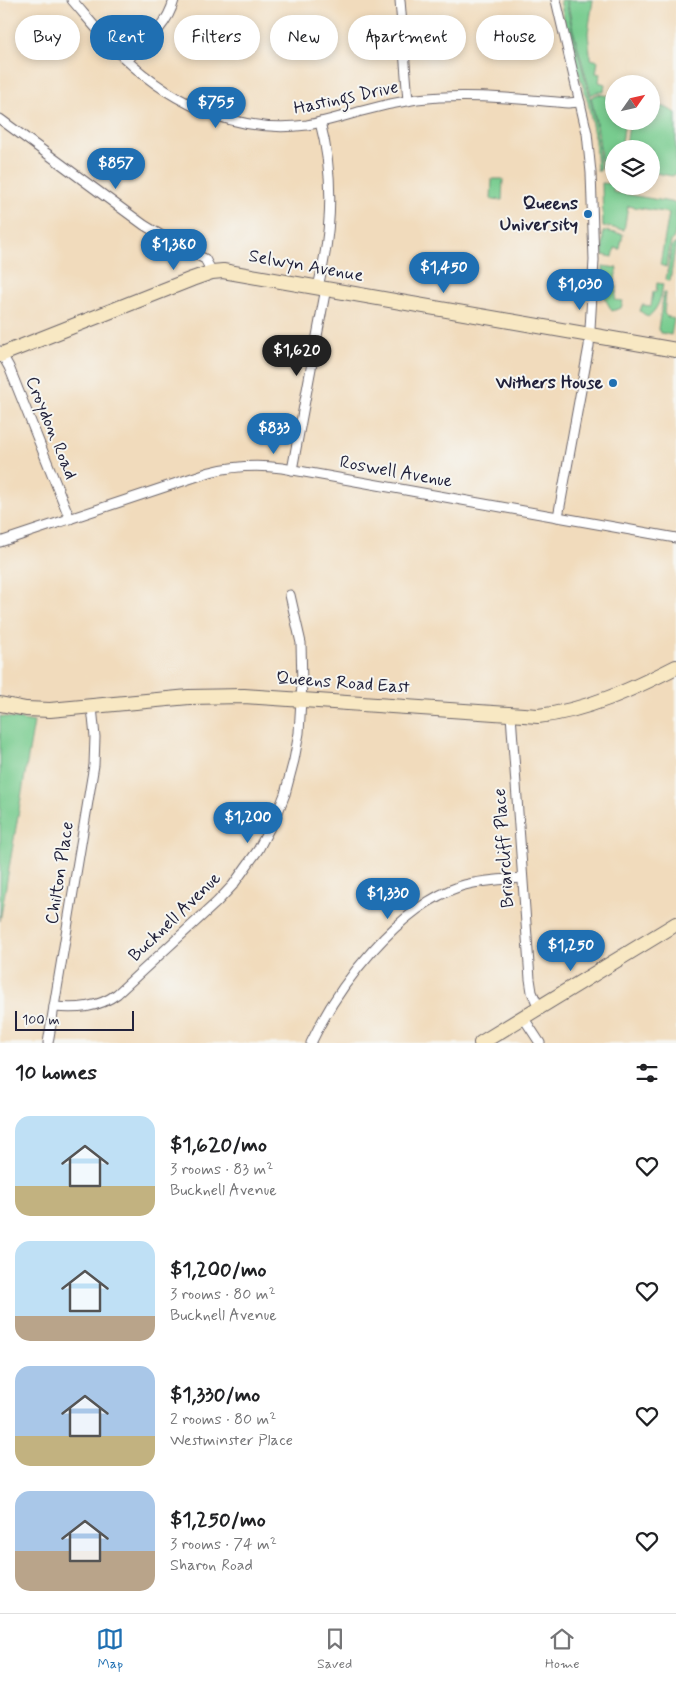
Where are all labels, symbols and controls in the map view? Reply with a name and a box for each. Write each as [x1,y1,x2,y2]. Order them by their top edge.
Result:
chip: Buy [15,15,80,60]
chip: Rent [90,15,164,60]
chip: Filters [174,15,260,60]
chip: New [270,15,338,60]
chip: Apartment [348,15,466,60]
chip: House [476,15,554,60]
street label: Hastings Drive [291,75,401,123]
north arrow [605,75,660,130]
map controls [605,75,660,195]
pin: $755 [186,86,246,129]
text: $755 [198,92,234,113]
button: layers [605,140,660,195]
pin: $857 [86,148,146,190]
text: $857 [98,153,134,174]
place label: Queens University [500,192,578,237]
marker: Queens University [582,208,594,220]
pin: $1,380 [133,228,215,271]
text: $1,380 [152,234,196,255]
street label: Selwyn Avenue [247,244,365,288]
pin: $1,450 [403,252,485,294]
text: $1,450 [420,257,468,278]
pin: $1,030 [539,268,621,311]
text: $1,030 [558,274,602,295]
pin: $1,620 [256,334,338,377]
text: $1,620 [273,340,321,361]
place label: Withers House [495,371,604,395]
street label: Croydon Road [19,373,83,483]
marker: Withers House [607,377,619,389]
pin: $833 [244,412,304,455]
text: $833 [258,418,290,439]
street label: Roswell Avenue [338,450,454,494]
street label: Queens Road East [275,666,411,700]
street label: Briarcliff Place [488,787,520,909]
pin: $1,200 [207,802,289,844]
text: $1,200 [224,807,272,828]
street label: Chilton Place [40,820,80,926]
street label: Bucknell Avenue [123,867,227,967]
pin: $1,330 [347,878,429,920]
text: $1,330 [367,883,409,904]
pin: $1,250 [530,930,612,972]
text: $1,250 [548,935,594,956]
scale bar [15,1008,134,1031]
text: 100 m [22,1011,60,1029]
text: 10 homes [15,1059,97,1087]
icon: filters [633,1059,661,1087]
text: $1,620/mo [170,1131,267,1159]
icon: home [55,1136,115,1196]
icon: heart [633,1152,661,1180]
text: 3 rooms · 83 m² [170,1159,273,1180]
text: Bucknell Avenue [170,1180,277,1201]
text: $1,200/mo [170,1256,267,1284]
icon: home [55,1261,115,1321]
icon: heart [633,1277,661,1305]
text: 3 rooms · 80 m² [170,1284,276,1305]
text: Bucknell Avenue [170,1305,277,1326]
text: $1,330/mo [170,1381,260,1409]
icon: home [55,1386,115,1446]
icon: heart [633,1402,661,1430]
text: 2 rooms · 80 m² [170,1409,276,1430]
text: Westminster Place [170,1430,293,1451]
text: $1,250/mo [170,1506,266,1534]
icon: home [55,1511,115,1571]
icon: heart [633,1527,661,1555]
text: 3 rooms · 74 m² [170,1534,277,1555]
text: Sharon Road [170,1555,253,1576]
tab: Map [96,1625,124,1673]
tab: Saved [317,1625,352,1673]
tab: Home [545,1625,580,1673]

